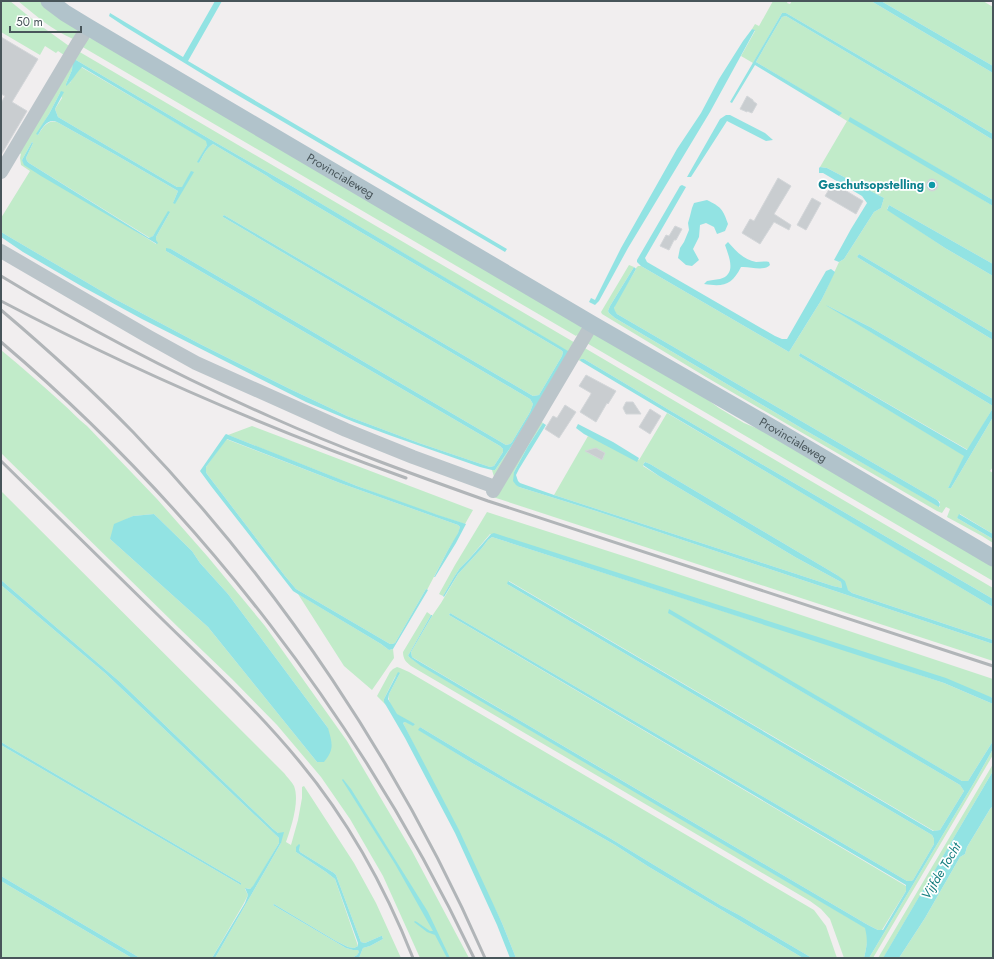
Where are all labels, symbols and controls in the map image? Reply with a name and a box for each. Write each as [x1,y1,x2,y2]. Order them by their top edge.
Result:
scale bar [10,8,81,34]
text: 50 m [16,13,43,31]
street label: Provincialeweg [303,149,378,203]
place label: Geschutsopstelling [818,176,924,194]
marker: Geschutsopstelling [927,180,937,190]
street label: Provincialeweg [756,413,830,467]
water label: Vijfde Tocht [917,838,966,903]

